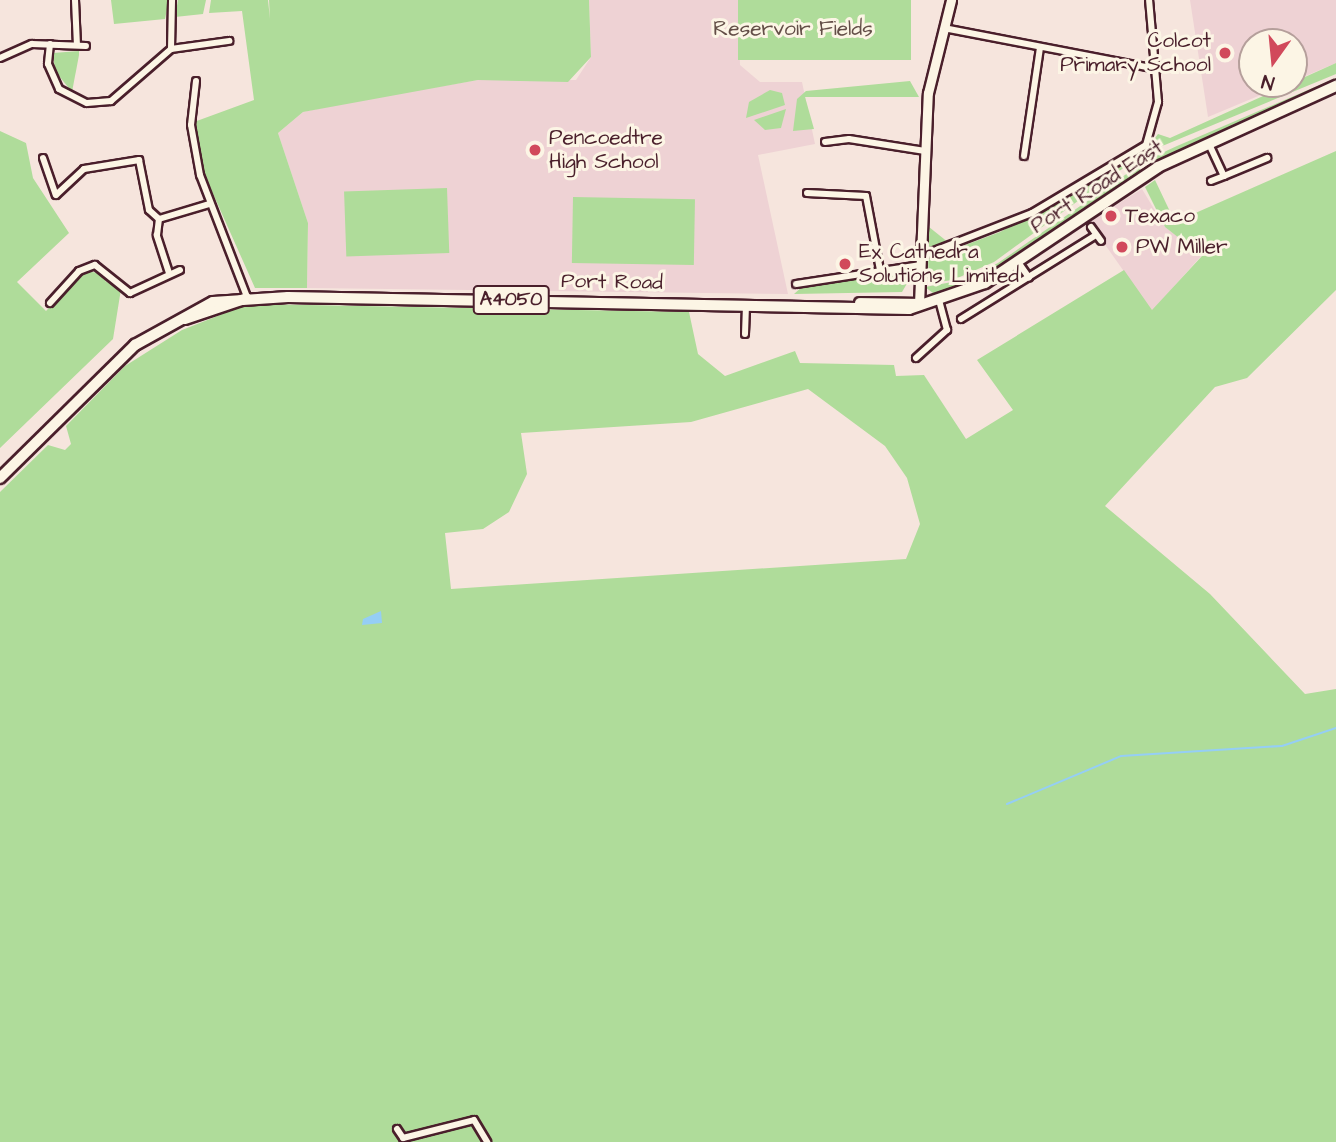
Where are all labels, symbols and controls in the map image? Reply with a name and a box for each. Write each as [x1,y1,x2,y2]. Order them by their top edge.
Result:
park label: Reservoir Fields [713,16,873,42]
place label: Colcot Primary School [1060,28,1211,78]
north arrow [1238,28,1308,98]
marker: Colcot Primary School [1217,45,1233,61]
text: N [1259,67,1277,96]
place label: Pencoedtre High School [549,125,663,175]
street label: Port Road East [1026,135,1168,239]
marker: Pencoedtre High School [527,142,543,158]
place label: Texaco [1125,203,1195,229]
marker: Texaco [1103,208,1119,224]
place label: PW Miller [1136,234,1228,260]
place label: Ex Cathedra Solutions Limited [859,239,1019,289]
marker: PW Miller [1114,239,1130,255]
marker: Ex Cathedra Solutions Limited [837,256,853,272]
street label: Port Road [561,269,663,295]
road number: A4050 [472,284,550,316]

